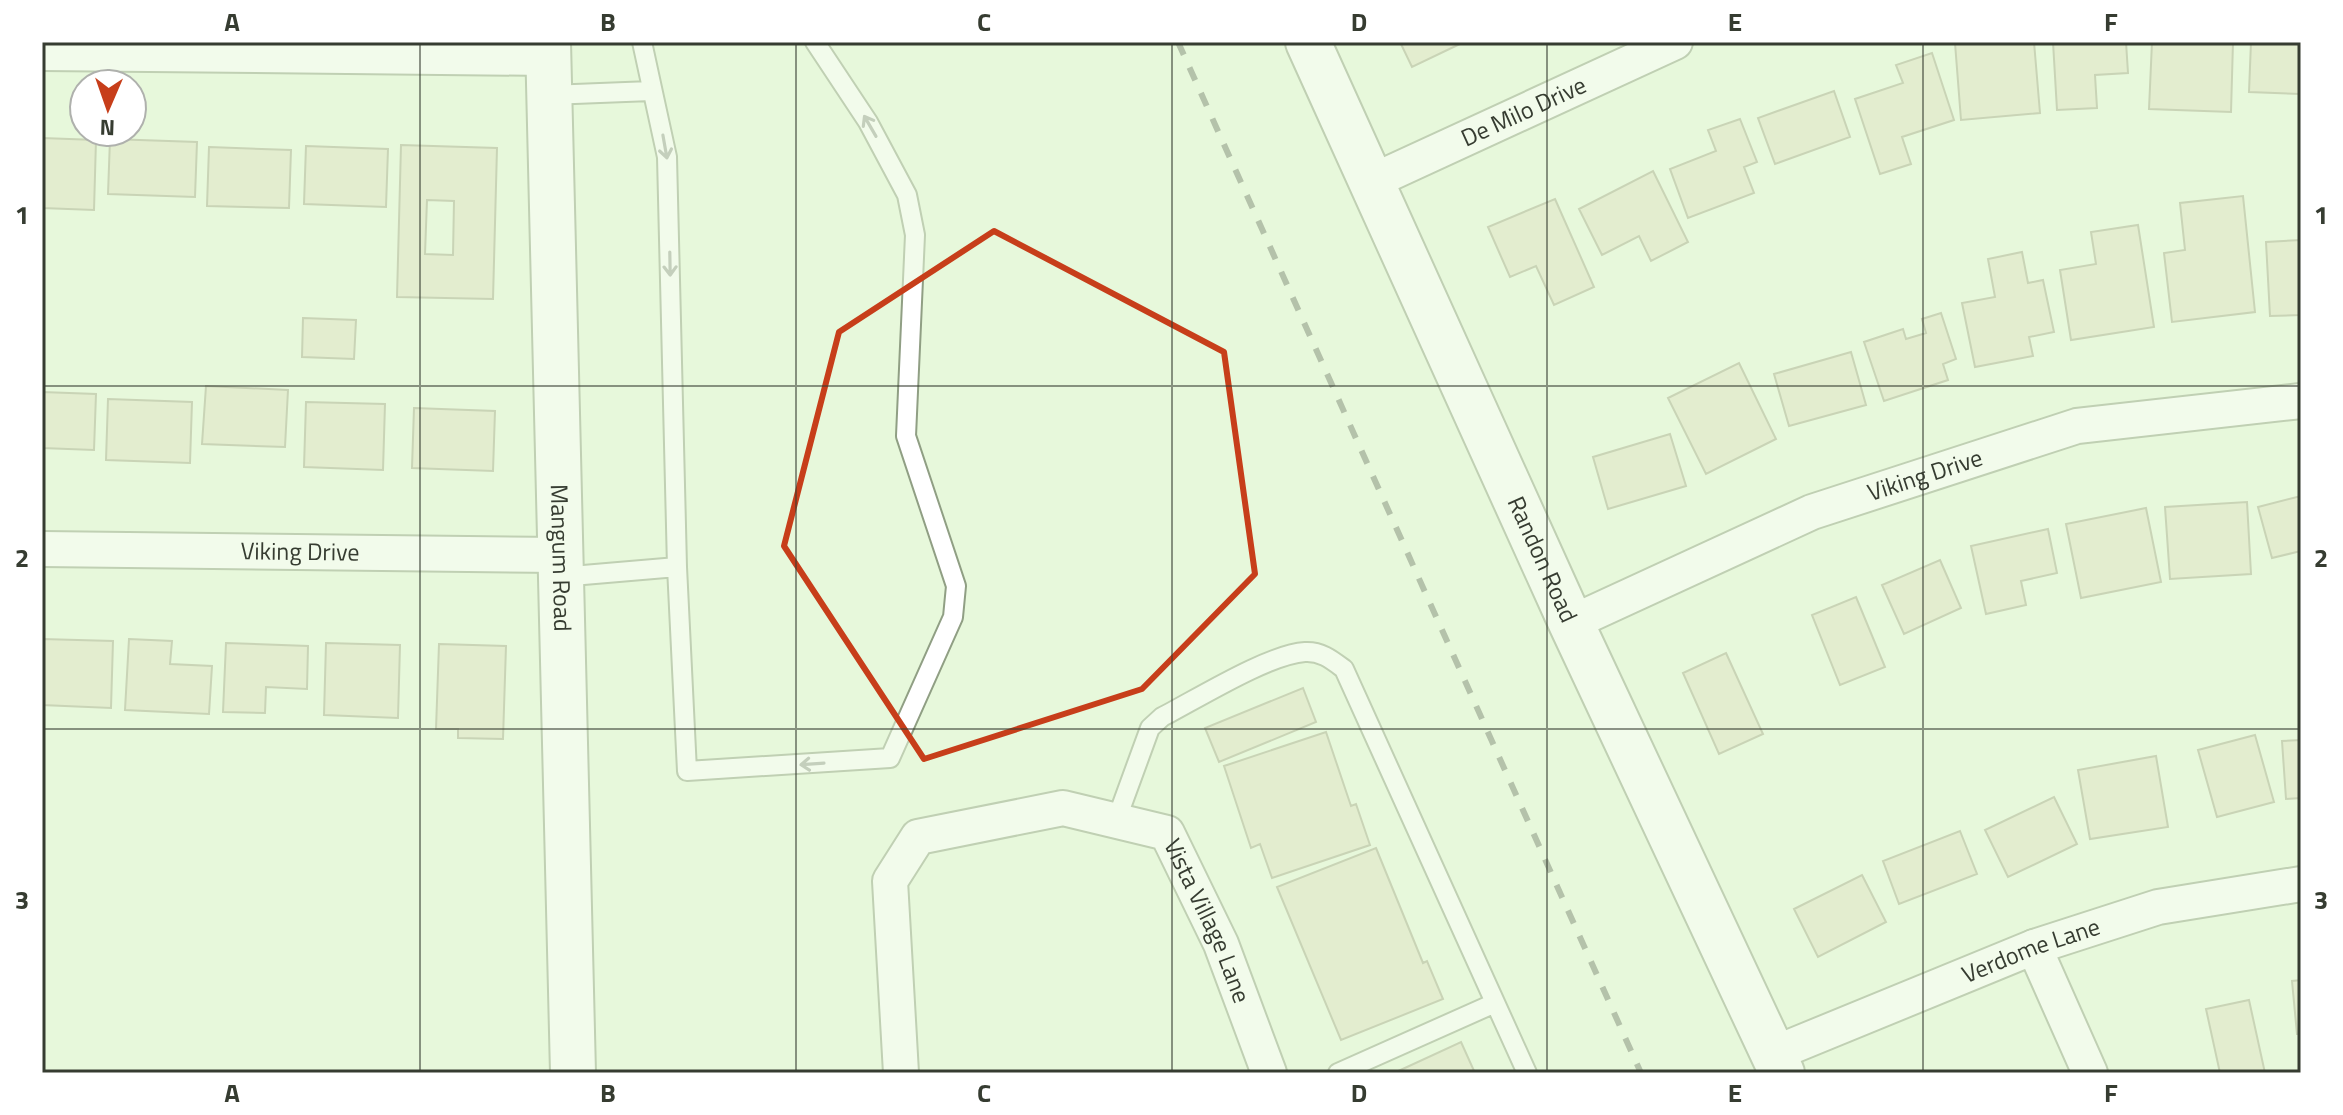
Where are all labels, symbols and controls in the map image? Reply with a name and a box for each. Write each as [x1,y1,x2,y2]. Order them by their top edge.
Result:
text: A [224,2,240,41]
text: B [600,2,616,41]
text: C [977,2,991,41]
text: D [1351,2,1367,41]
text: E [1728,2,1742,41]
text: F [2104,2,2118,41]
street label: De Milo Drive [1455,66,1592,155]
north arrow [68,68,148,148]
text: N [99,111,116,145]
one-way arrow [862,115,878,138]
one-way arrow [658,133,673,159]
text: 1 [15,195,29,234]
text: 1 [2314,195,2328,234]
one-way arrow [663,250,678,277]
street label: Viking Drive [1862,439,1987,510]
street label: Mangum Road [542,484,581,632]
street label: Randon Road [1499,490,1587,628]
street label: Viking Drive [240,532,360,570]
text: 2 [15,538,29,577]
text: 2 [2314,538,2328,577]
one-way arrow [799,757,826,772]
street label: Vista Village Lane [1155,832,1260,1008]
text: 3 [15,880,29,919]
text: 3 [2314,880,2328,919]
street label: Verdome Lane [1956,908,2104,992]
text: A [224,1073,240,1112]
text: B [600,1073,616,1112]
text: C [977,1073,991,1112]
text: D [1351,1073,1367,1112]
text: E [1728,1073,1742,1112]
text: F [2104,1073,2118,1112]

